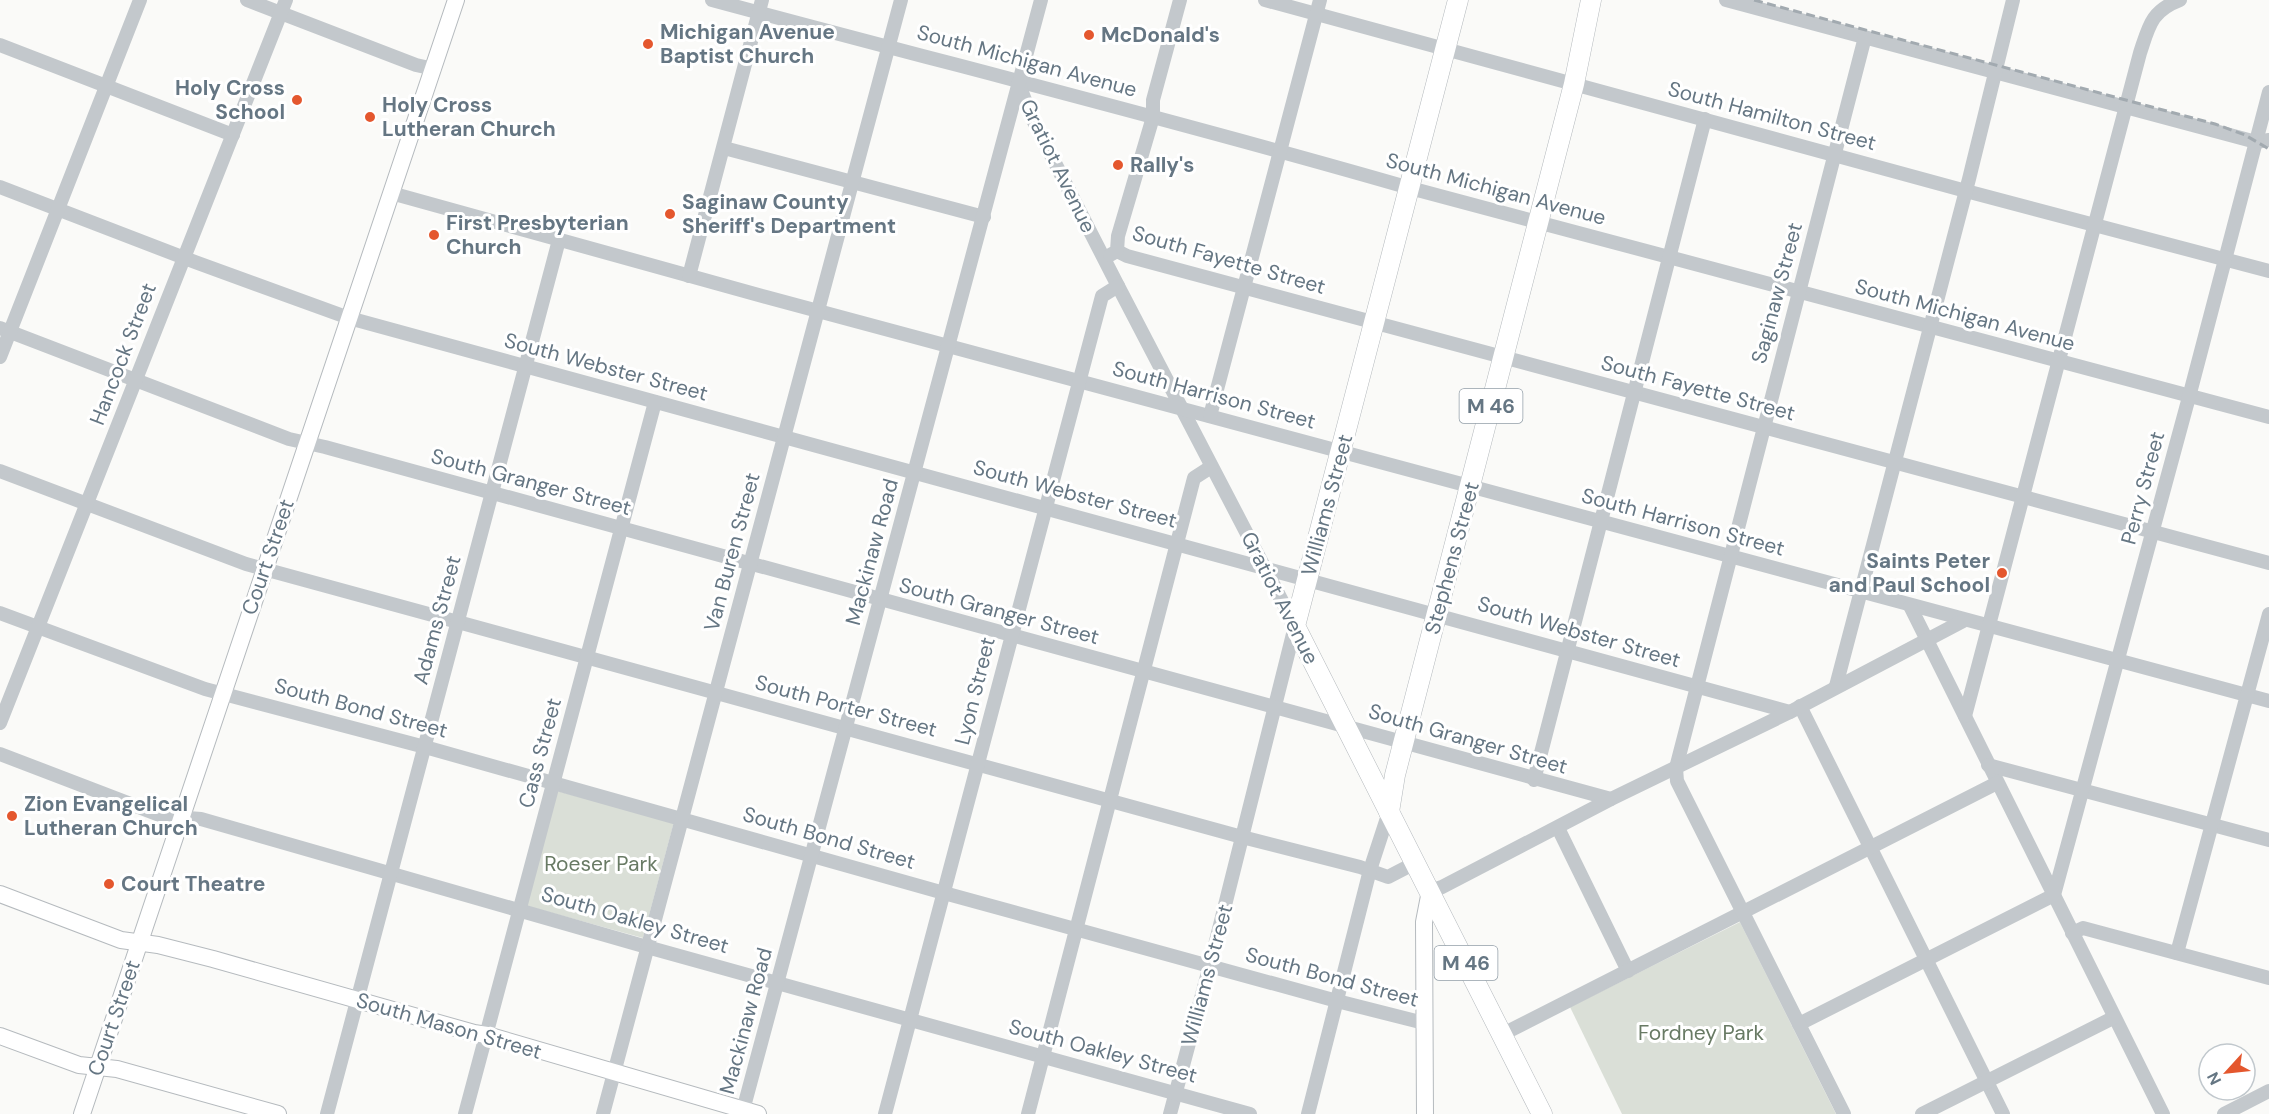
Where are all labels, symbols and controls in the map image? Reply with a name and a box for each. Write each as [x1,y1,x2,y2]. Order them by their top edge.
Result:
place label: Michigan Avenue Baptist Church [660,18,835,70]
street label: South Michigan Avenue [914,18,1140,104]
place label: McDonald's [1101,21,1220,49]
marker: McDonald's [1082,28,1096,42]
marker: Michigan Avenue Baptist Church [641,37,655,51]
place label: Holy Cross School [175,74,285,126]
street label: South Hamilton Street [1665,75,1879,157]
place label: Holy Cross Lutheran Church [382,91,556,143]
marker: Holy Cross School [290,93,304,107]
street label: Gratiot Avenue [1014,95,1102,237]
marker: Holy Cross Lutheran Church [363,110,377,124]
street label: South Michigan Avenue [1383,146,1609,232]
place label: Rally's [1130,151,1194,179]
marker: Rally's [1111,158,1125,172]
place label: Saginaw County Sheriff's Department [682,188,896,240]
marker: Saginaw County Sheriff's Department [663,207,677,221]
place label: First Presbyterian Church [446,209,629,261]
street label: South Fayette Street [1129,219,1329,301]
street label: Saginaw Street [1745,219,1809,367]
marker: First Presbyterian Church [427,228,441,242]
street label: South Michigan Avenue [1852,272,2078,358]
street label: Hancock Street [83,279,163,429]
street label: South Webster Street [501,326,711,408]
street label: South Fayette Street [1598,349,1798,427]
street label: South Harrison Street [1109,354,1319,436]
road number: M 46 [1460,389,1522,423]
street label: Perry Street [2114,428,2172,548]
street label: Williams Street [1295,431,1359,579]
street label: South Granger Street [428,442,634,522]
street label: South Webster Street [970,453,1180,535]
street label: Van Buren Street [697,470,767,634]
street label: Mackinaw Road [839,476,905,628]
street label: Stephens Street [1418,479,1486,637]
street label: South Harrison Street [1578,481,1788,563]
street label: Court Street [235,495,301,619]
street label: Gratiot Avenue [1235,527,1325,669]
place label: Saints Peter and Paul School [1828,547,1990,599]
street label: Adams Street [406,552,468,688]
marker: Saints Peter and Paul School [1995,566,2009,580]
street label: South Granger Street [896,571,1102,651]
street label: South Webster Street [1474,590,1684,674]
street label: Lyon Street [948,634,1002,748]
street label: South Porter Street [752,668,940,744]
street label: South Bond Street [271,671,451,745]
street label: Cass Street [512,695,568,811]
street label: South Granger Street [1365,697,1571,781]
place label: Zion Evangelical Lutheran Church [24,790,198,842]
street label: South Bond Street [740,800,918,876]
marker: Zion Evangelical Lutheran Church [5,809,19,823]
park label: Roeser Park [544,850,658,878]
place label: Court Theatre [121,870,265,898]
marker: Court Theatre [102,877,116,891]
street label: South Oakley Street [538,880,732,960]
street label: Williams Street [1175,901,1239,1049]
street label: South Bond Street [1242,940,1422,1014]
street label: Mackinaw Road [713,945,779,1097]
road number: M 46 [1434,946,1498,980]
street label: Court Street [81,956,147,1080]
street label: South Mason Street [353,986,545,1066]
street label: South Oakley Street [1006,1012,1200,1090]
park label: Fordney Park [1638,1019,1764,1047]
north arrow [2197,1042,2257,1102]
text: N [2202,1069,2226,1089]

